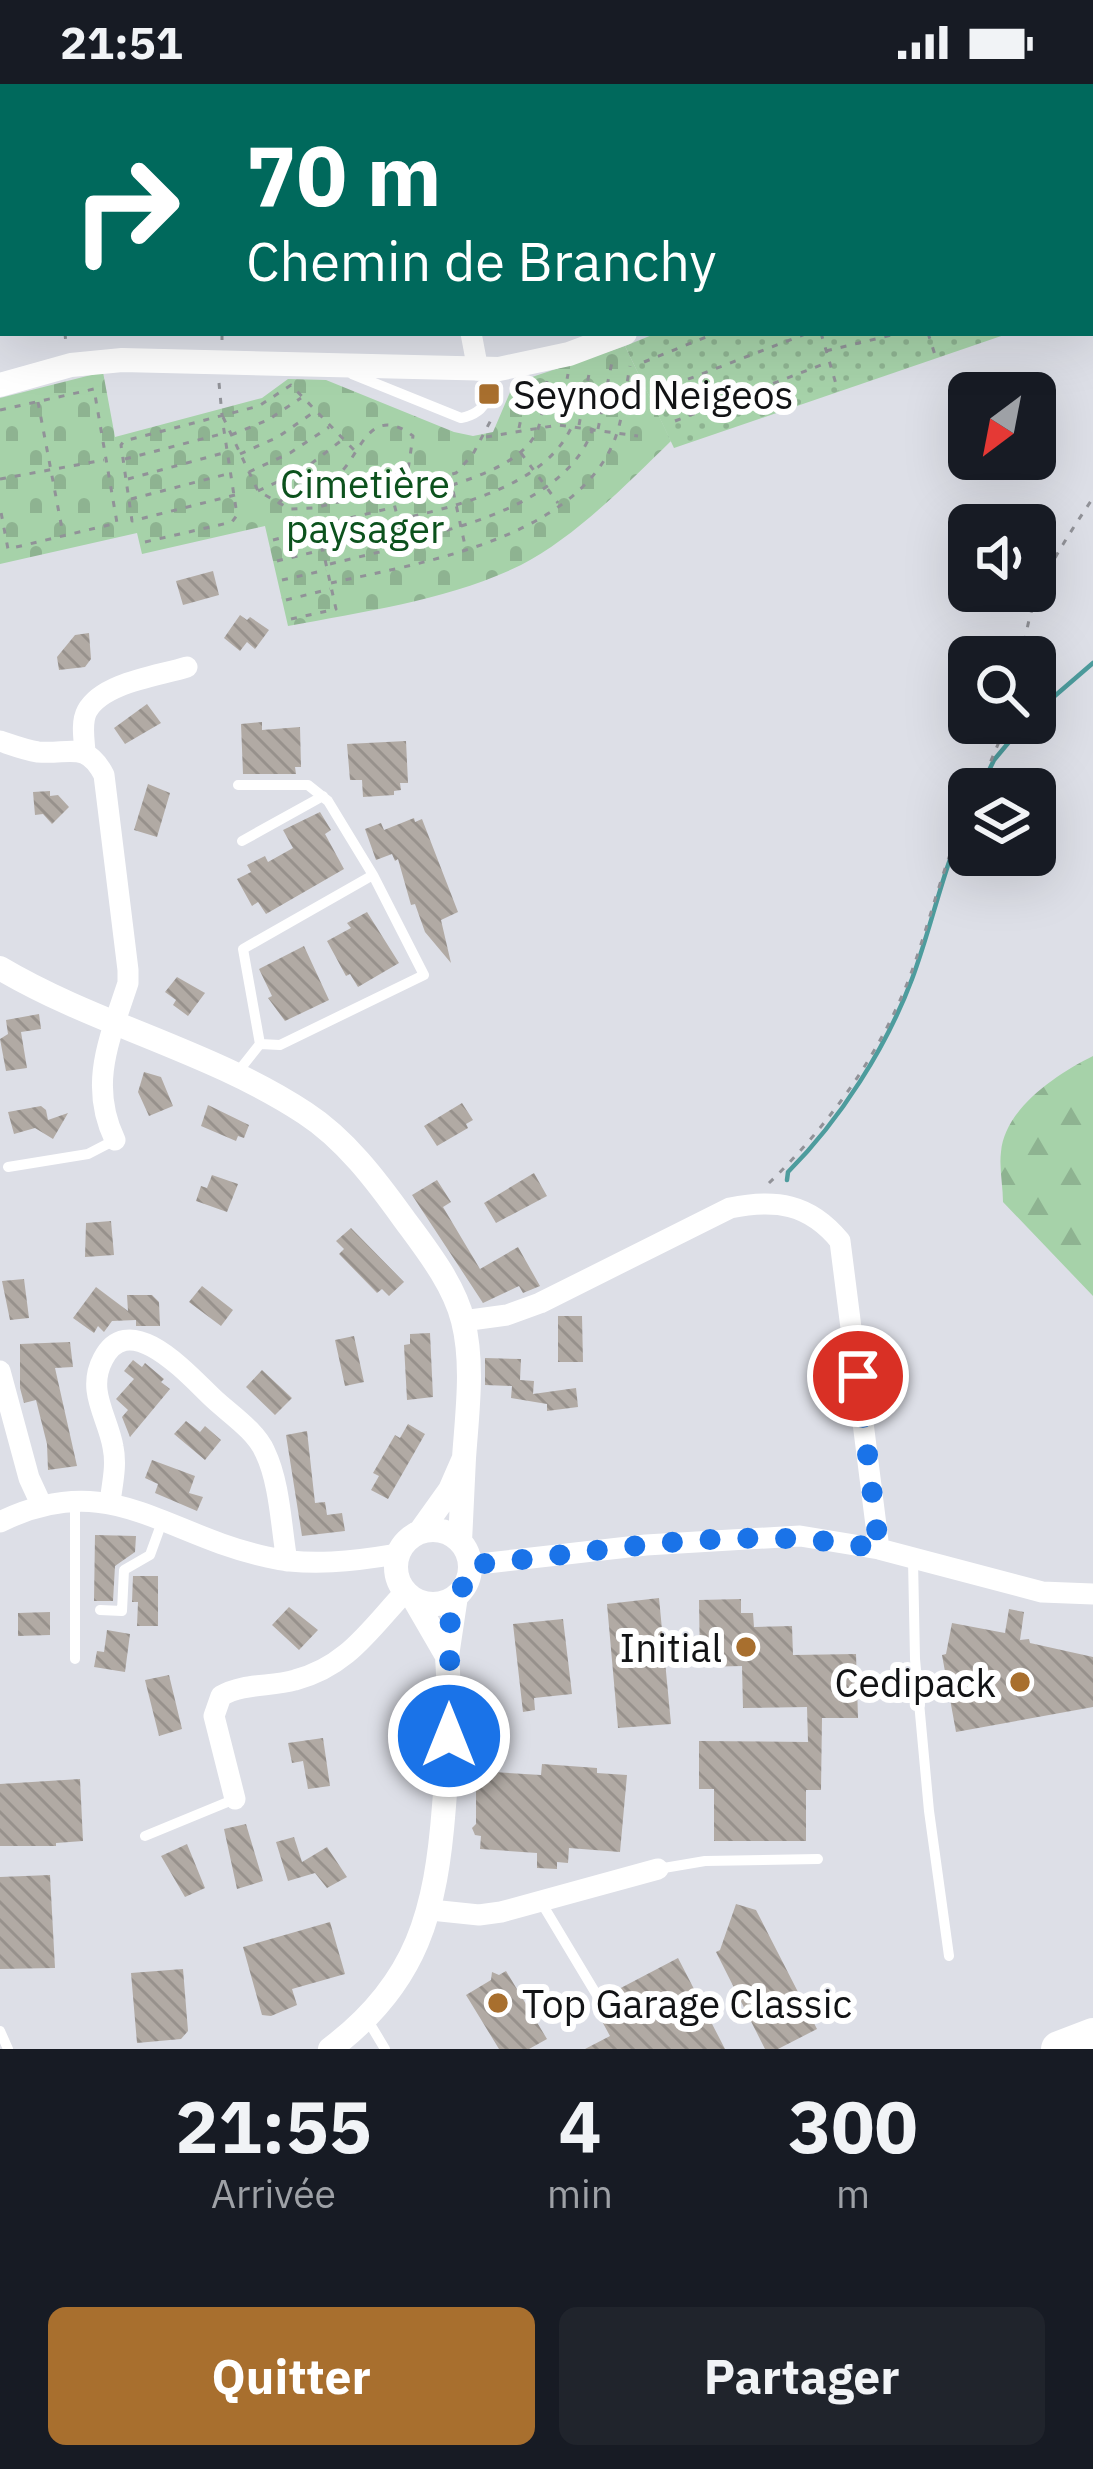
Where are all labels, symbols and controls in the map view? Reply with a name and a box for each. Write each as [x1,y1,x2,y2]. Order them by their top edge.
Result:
text: 21:51 [60,13,183,71]
text: 70 m [246,120,442,229]
icon: right [48,132,204,288]
text: Chemin de Branchy [246,226,716,296]
place label: Seynod Neigeos [513,369,794,420]
north arrow [948,372,1056,480]
map controls [948,372,1056,876]
marker: Seynod Neigeos [476,381,502,407]
park label: Cimetière paysager [280,458,450,554]
button: sound [948,504,1056,612]
button: search [948,636,1056,744]
button: layers [948,768,1056,876]
pin [807,1325,909,1427]
icon: arrive [825,1343,891,1409]
place label: Initial [620,1622,722,1673]
marker: Initial [733,1634,759,1660]
place label: Cedipack [834,1657,996,1708]
marker: Cedipack [1007,1669,1033,1695]
position arrow [386,1673,512,1799]
place label: Top Garage Classic [522,1978,852,2029]
marker: Top Garage Classic [485,1990,511,2016]
text: 21:55 [175,2079,372,2173]
text: 4 [558,2079,602,2173]
text: 300 [788,2079,918,2173]
text: Arrivée [211,2168,336,2219]
text: min [547,2168,613,2219]
text: m [836,2168,870,2219]
button: Quitter [48,2307,535,2445]
button: Partager [559,2307,1045,2445]

